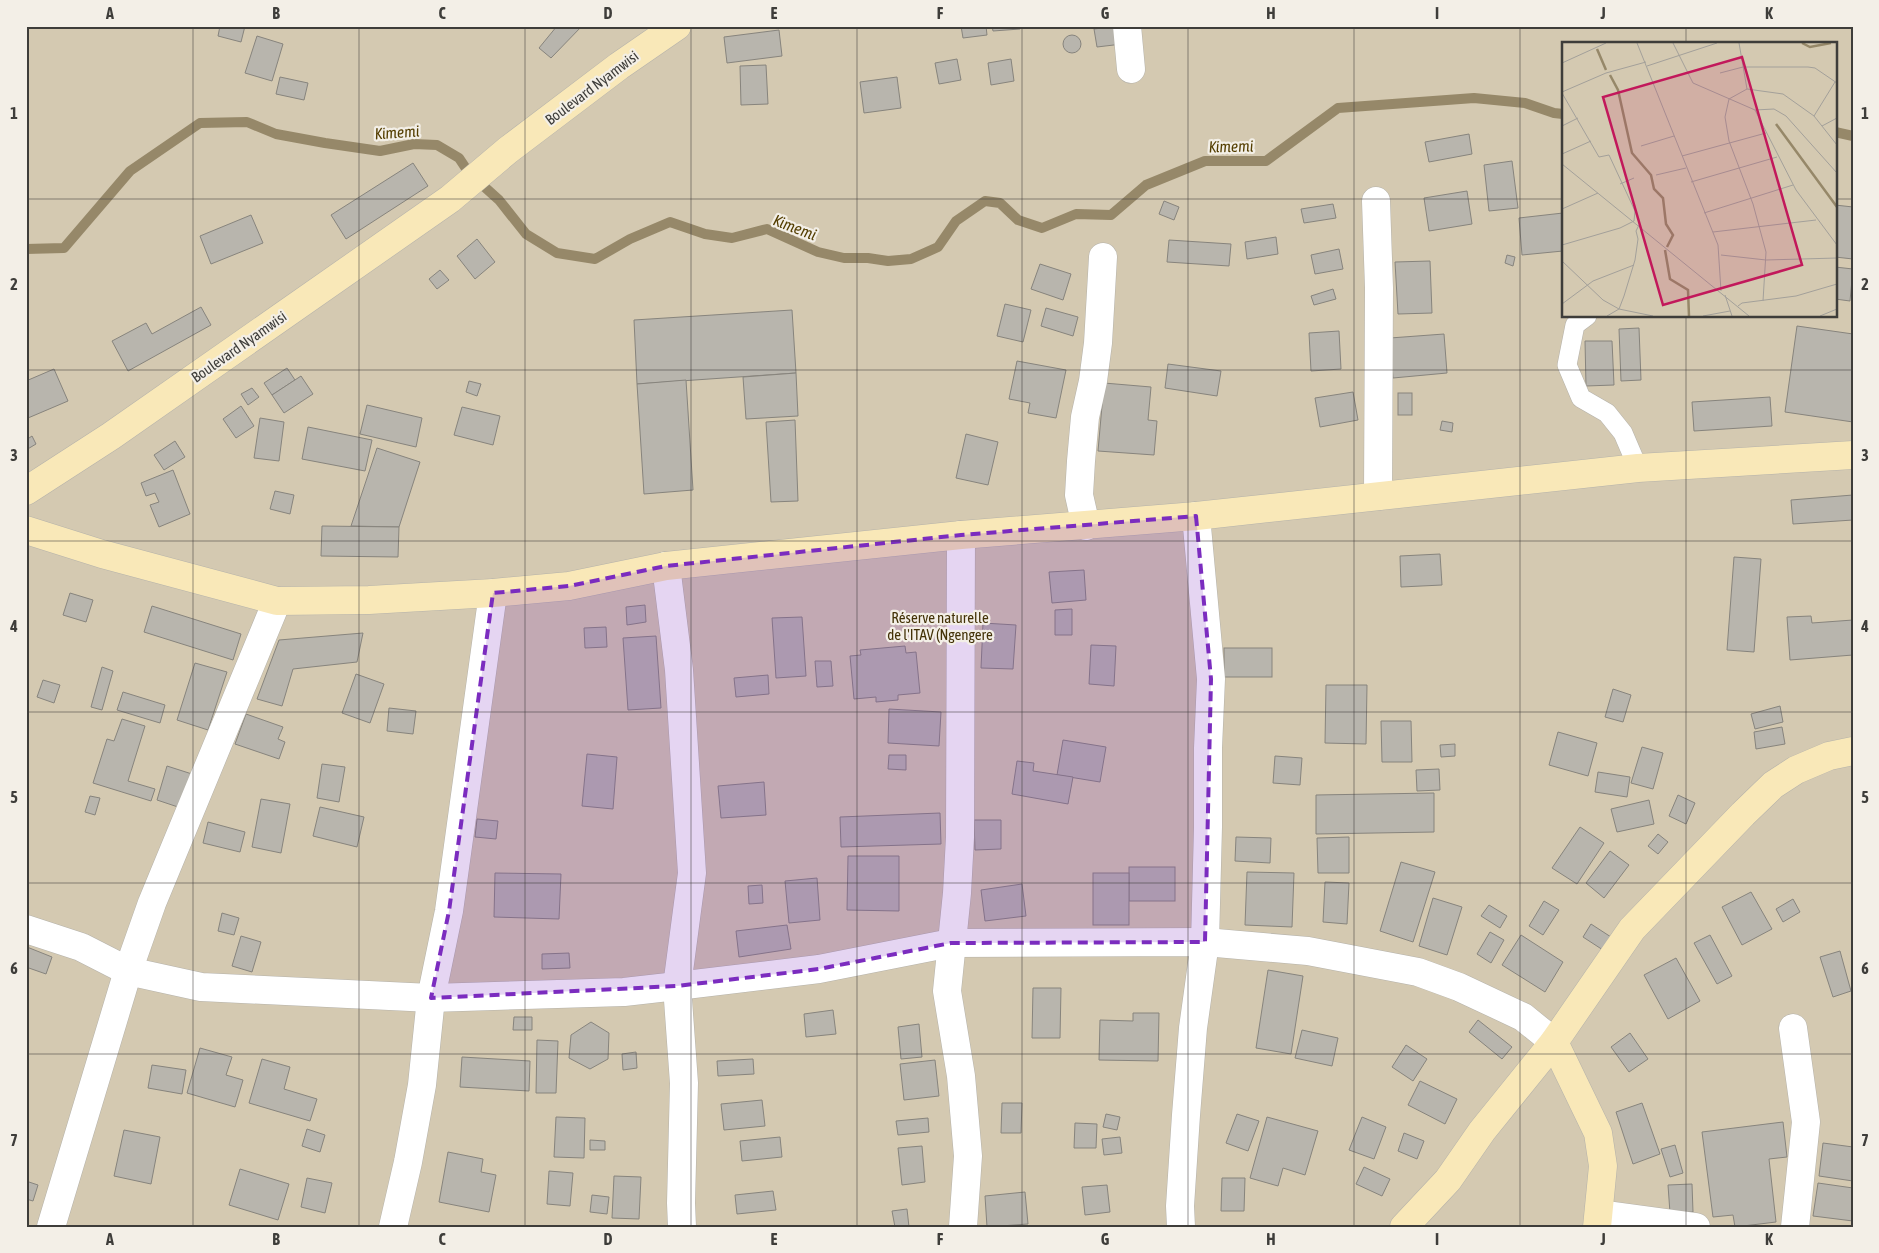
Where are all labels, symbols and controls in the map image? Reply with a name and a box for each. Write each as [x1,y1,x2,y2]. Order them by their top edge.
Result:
text: A [105,4,114,22]
text: B [272,4,280,22]
text: C [438,4,446,22]
text: D [604,4,613,22]
text: E [771,4,778,22]
text: F [937,4,944,22]
text: G [1101,4,1110,22]
text: H [1266,4,1276,22]
text: I [1435,4,1439,22]
text: J [1599,4,1606,22]
text: K [1765,4,1773,22]
inset map [1562,42,1836,318]
street label: Boulevard Nyamwisi [542,47,642,128]
text: 1 [10,104,18,122]
text: 1 [1861,104,1869,122]
water label: Kimemi [374,121,420,143]
water label: Kimemi [1208,137,1254,155]
water label: Kimemi [771,211,819,244]
text: 2 [10,275,18,293]
text: 2 [1861,275,1869,293]
street label: Boulevard Nyamwisi [188,307,290,386]
text: 3 [10,446,18,464]
text: 3 [1861,446,1869,464]
park label: Réserve naturelle de l'ITAV (Ngengere [887,609,993,643]
text: 4 [9,617,18,635]
text: 4 [1860,617,1869,635]
text: 5 [10,788,18,806]
text: 5 [1861,788,1869,806]
text: 6 [10,959,18,977]
text: 6 [1861,959,1869,977]
text: 7 [10,1131,18,1149]
text: 7 [1861,1131,1869,1149]
text: A [105,1230,114,1248]
text: B [272,1230,280,1248]
text: C [438,1230,446,1248]
text: D [604,1230,613,1248]
text: E [771,1230,778,1248]
text: F [937,1230,944,1248]
text: G [1101,1230,1110,1248]
text: H [1266,1230,1276,1248]
text: I [1435,1230,1439,1248]
text: J [1599,1230,1606,1248]
text: K [1765,1230,1773,1248]

